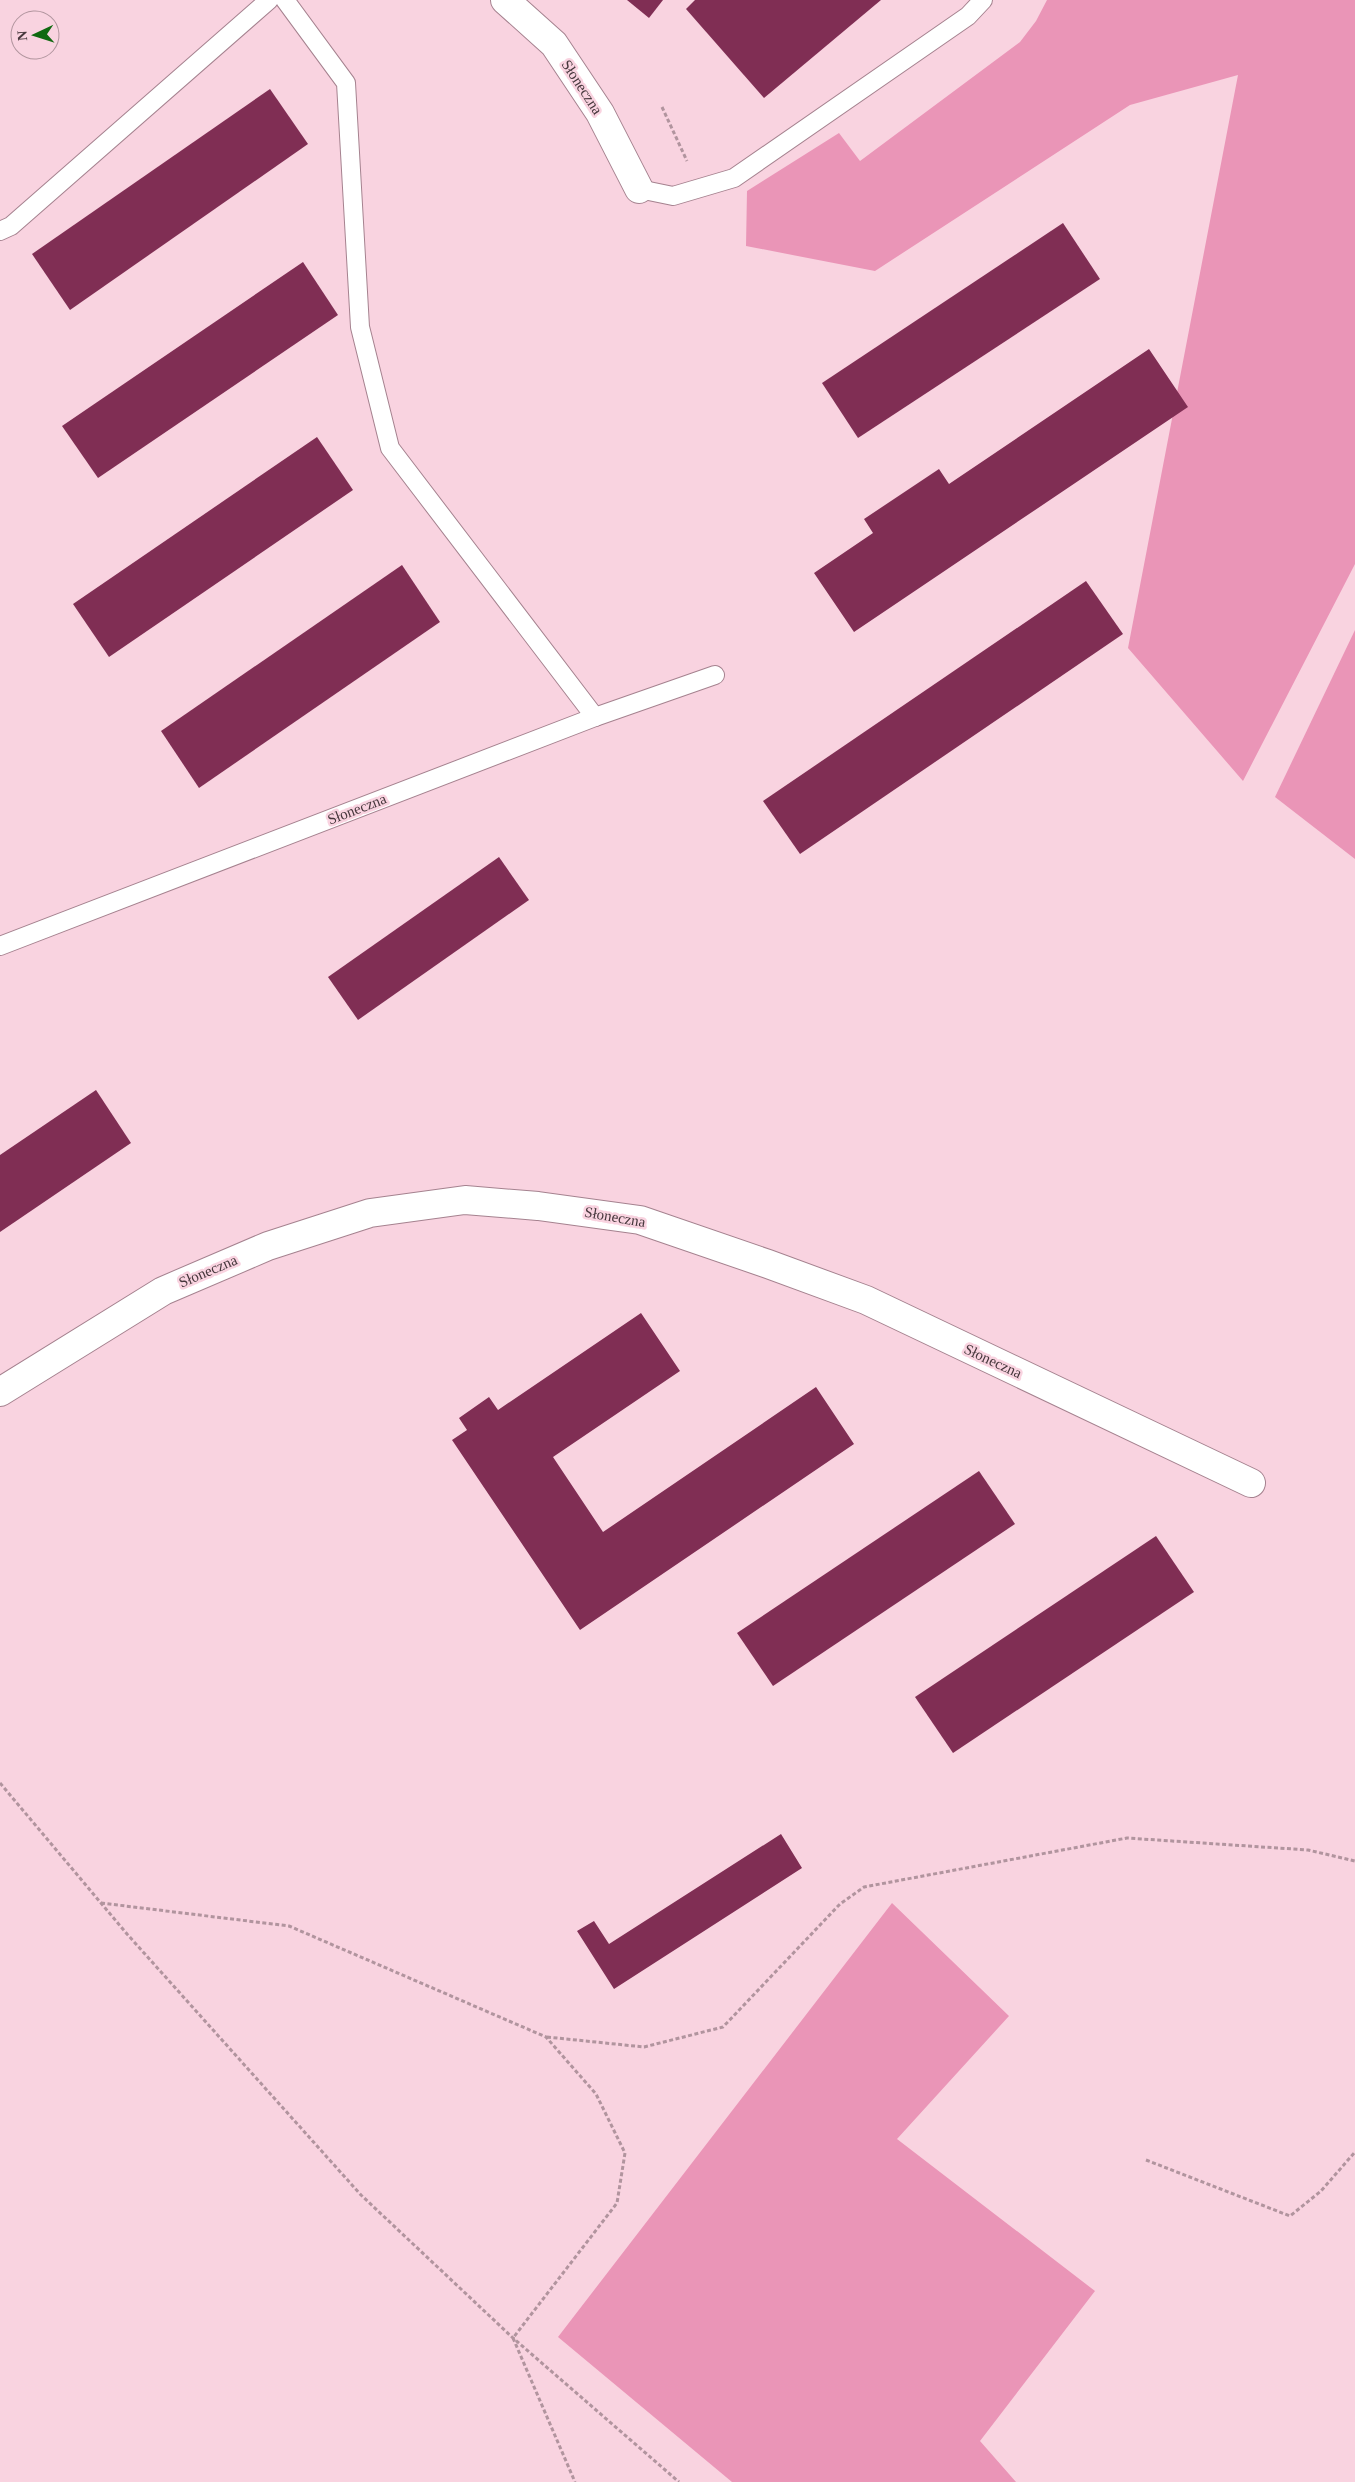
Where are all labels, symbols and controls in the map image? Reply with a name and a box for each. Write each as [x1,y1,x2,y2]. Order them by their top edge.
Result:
north arrow [10,10,60,60]
text: N [15,30,30,41]
street label: Słoneczna [559,57,606,117]
street label: Słoneczna [325,790,389,828]
street label: Słoneczna [583,1204,647,1230]
street label: Słoneczna [177,1251,240,1290]
street label: Słoneczna [962,1341,1025,1381]

